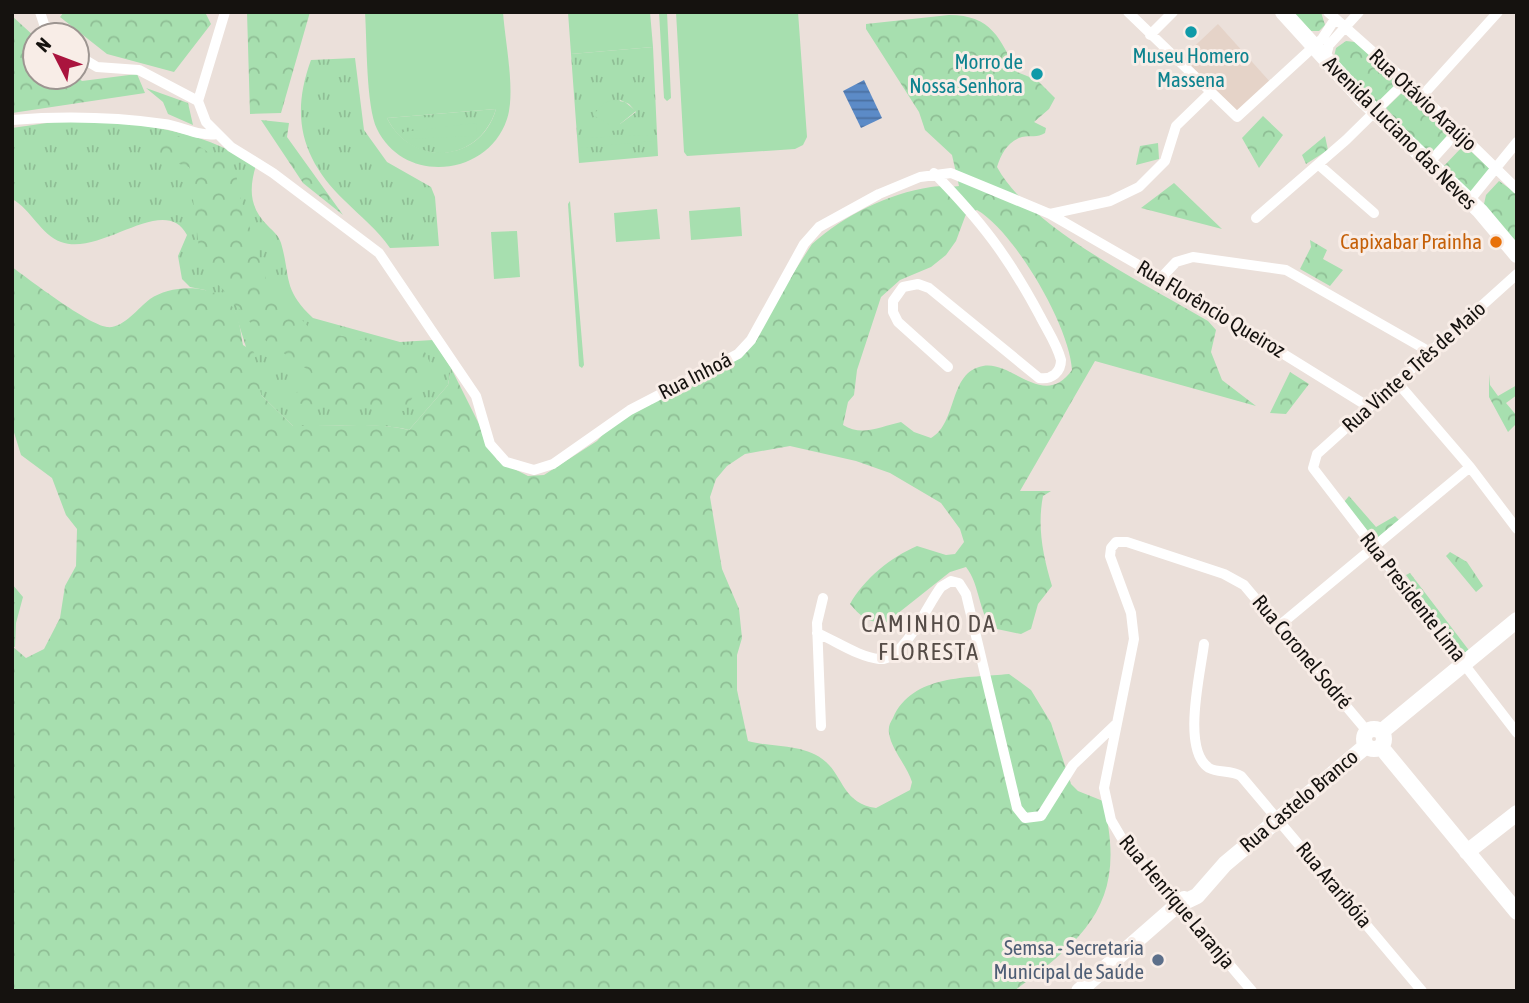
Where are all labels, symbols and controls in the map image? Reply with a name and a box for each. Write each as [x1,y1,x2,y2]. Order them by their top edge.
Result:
north arrow [21,21,91,91]
marker: Museu Homero Massena [1183,24,1199,40]
text: N [31,33,55,56]
place label: Museu Homero Massena [1133,43,1249,91]
street label: Rua Otávio Araújo [1365,43,1482,155]
place label: Morro de Nossa Senhora [909,49,1023,97]
street label: Avenida Luciano das Neves [1319,51,1482,214]
marker: Morro de Nossa Senhora [1029,66,1045,82]
place label: Capixabar Prainha [1340,229,1482,253]
marker: Capixabar Prainha [1488,234,1504,250]
street label: Rua Florêncio Queiroz [1133,254,1290,362]
street label: Rua Vinte e Três de Maio [1337,296,1490,437]
street label: Rua Inhoá [654,347,735,404]
street label: Rua Presidente Lima [1356,527,1472,666]
street label: Rua Coronel Sodré [1248,590,1357,713]
district label: CAMINHO DA FLORESTA [861,610,997,665]
street label: Rua Castelo Branco [1234,744,1362,857]
street label: Rua Henrique Laranja [1115,830,1241,973]
street label: Rua Araribóia [1292,837,1378,932]
place label: Semsa - Secretaria Municipal de Saúde [993,935,1144,983]
marker: Semsa - Secretaria Municipal de Saúde [1150,952,1166,968]

